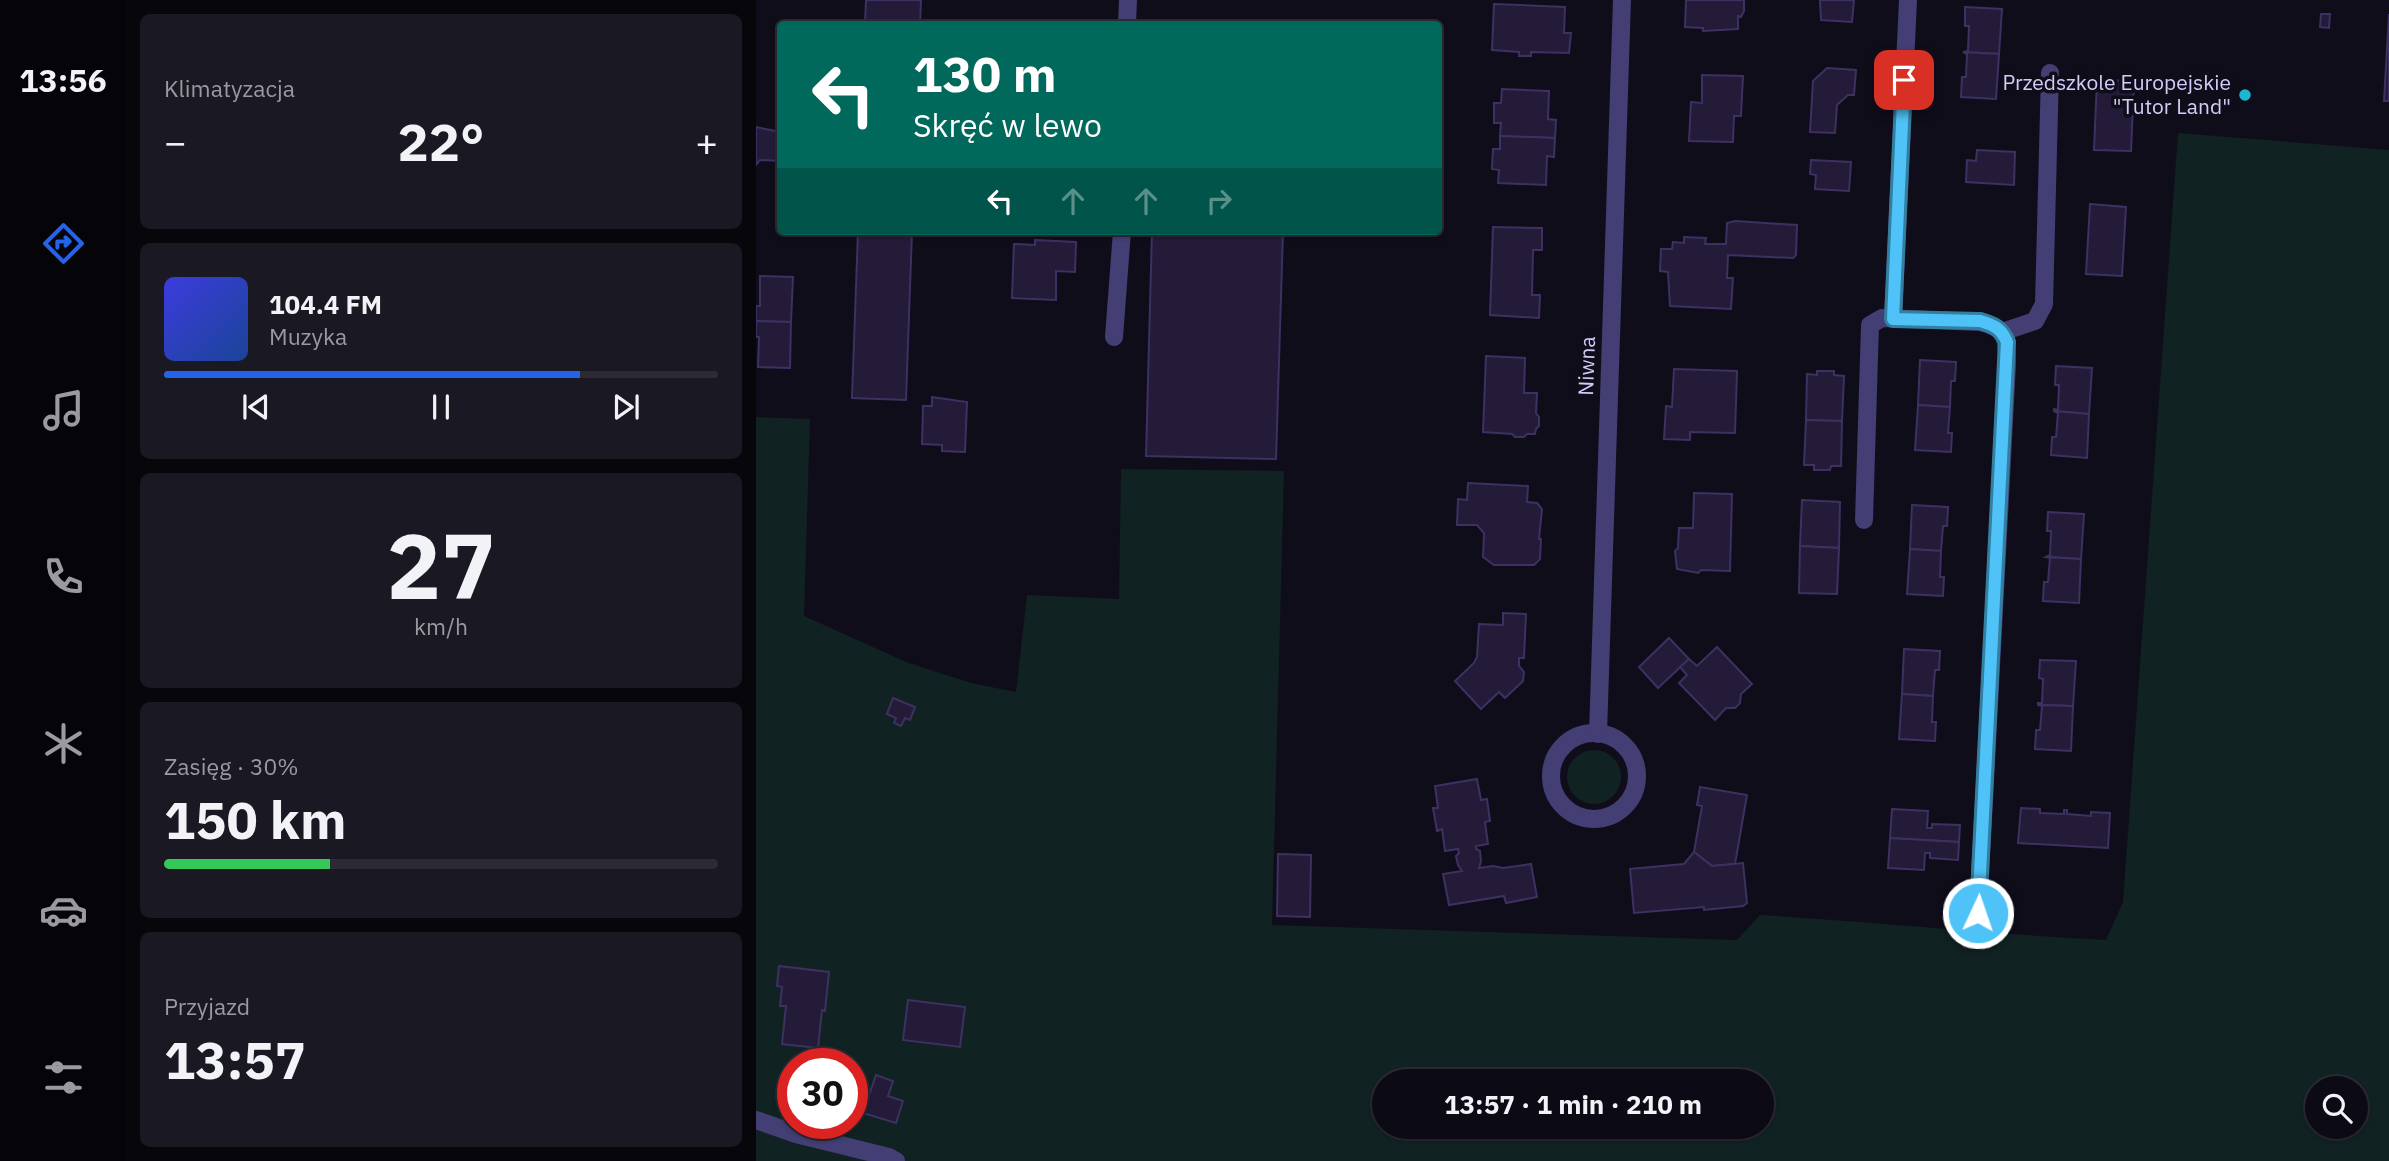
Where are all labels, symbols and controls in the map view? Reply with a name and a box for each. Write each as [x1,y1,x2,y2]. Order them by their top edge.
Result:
text: 130 m [913,42,1057,105]
icon: left [798,49,889,140]
pin [1874,50,1934,110]
text: 13:56 [19,59,107,101]
icon: arrive [1885,61,1923,99]
place label: Przedszkole Europejskie "Tutor Land" [2003,68,2231,120]
text: Klimatyzacja [164,73,295,103]
marker: Przedszkole Europejskie "Tutor Land" [2237,87,2253,103]
text: Skręć w lewo [913,104,1102,146]
text: 22° [398,108,484,175]
text: − [164,117,187,166]
text: + [695,117,718,166]
icon: left [981,182,1019,220]
icon: ahead [1054,182,1092,220]
icon: ahead [1127,182,1165,220]
icon: right [1200,182,1238,220]
icon: directions [39,219,88,268]
text: 104.4 FM [269,287,382,321]
text: Muzyka [269,321,347,351]
street label: Niwna [1571,336,1601,396]
icon: music [39,386,88,435]
icon: previous [237,388,275,426]
icon: pause [422,388,460,426]
icon: next [607,388,645,426]
text: 27 [386,506,496,624]
icon: phone [39,552,88,601]
text: km/h [414,611,468,641]
icon: climate [39,719,88,768]
text: Zasięg · 30% [164,751,299,781]
text: 150 km [164,786,346,853]
position arrow [1941,876,2015,950]
icon: car [39,886,88,935]
text: Przyjazd [164,991,250,1021]
text: 13:57 [164,1026,306,1093]
speed limit sign: 30 [777,1048,868,1139]
icon: filters [39,1053,88,1102]
map controls [2305,1076,2368,1139]
button: search [2305,1076,2368,1139]
text: 13:57 · 1 min · 210 m [1444,1087,1702,1121]

